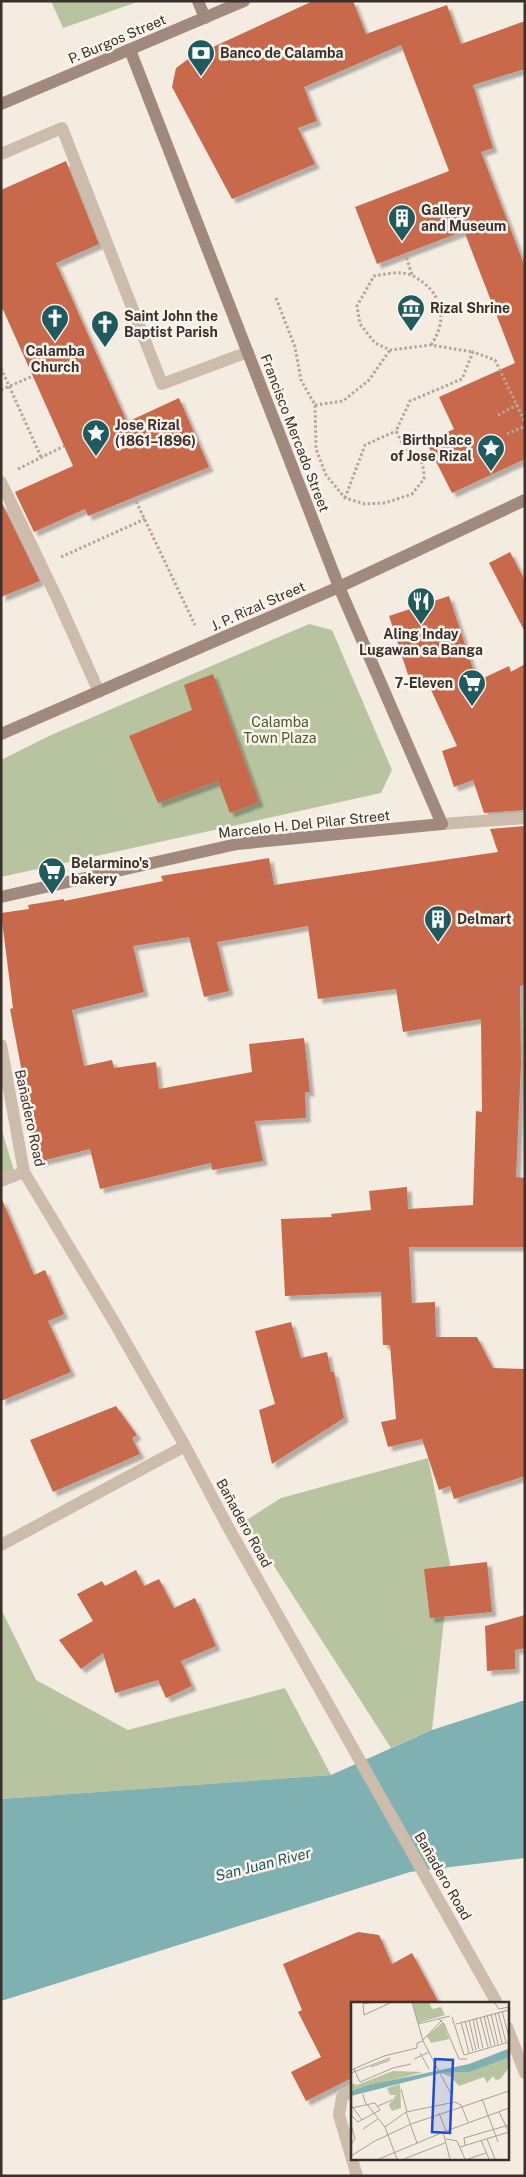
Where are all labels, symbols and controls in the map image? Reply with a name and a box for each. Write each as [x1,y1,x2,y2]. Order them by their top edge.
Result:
street label: P. Burgos Street [66,11,168,67]
bank icon: Banco de Calamba [186,38,216,77]
place label: Banco de Calamba [220,45,344,61]
place label: Gallery and Museum [421,202,506,234]
building icon: Gallery and Museum [387,203,417,242]
museum icon: Rizal Shrine [396,293,426,332]
place label: Rizal Shrine [430,300,510,316]
church icon: Calamba Church [40,303,70,342]
place label: Saint John the Baptist Parish [124,308,218,340]
church icon: Saint John the Baptist Parish [90,309,120,348]
place label: Calamba Church [25,343,85,375]
street label: Francisco Mercado Street [258,352,332,514]
place label: Jose Rizal (1861–1896) [115,417,196,449]
place icon: Jose Rizal (1861–1896) [81,418,111,457]
place label: Birthplace of Jose Rizal [390,432,472,464]
place icon: Birthplace of Jose Rizal [476,433,506,472]
street label: J. P. Rizal Street [208,578,308,634]
restaurant icon: Aling Inday Lugawan sa Banga [406,586,436,625]
place label: Aling Inday Lugawan sa Banga [359,626,483,658]
supermarket icon: 7-Eleven [457,668,487,707]
place label: 7-Eleven [394,675,453,691]
park label: Calamba Town Plaza [244,714,316,746]
street label: Marcelo H. Del Pilar Street [217,807,391,841]
place label: Belarmino's bakery [71,855,149,887]
supermarket icon: Belarmino's bakery [37,856,67,895]
building icon: Delmart [423,904,453,943]
place label: Delmart [457,911,512,927]
street label: Bañadero Road [12,1068,48,1168]
street label: Bañadero Road [213,1476,275,1570]
street label: Bañadero Road [411,1829,475,1923]
water label: San Juan River [213,1844,313,1884]
inset map [351,2002,508,2160]

